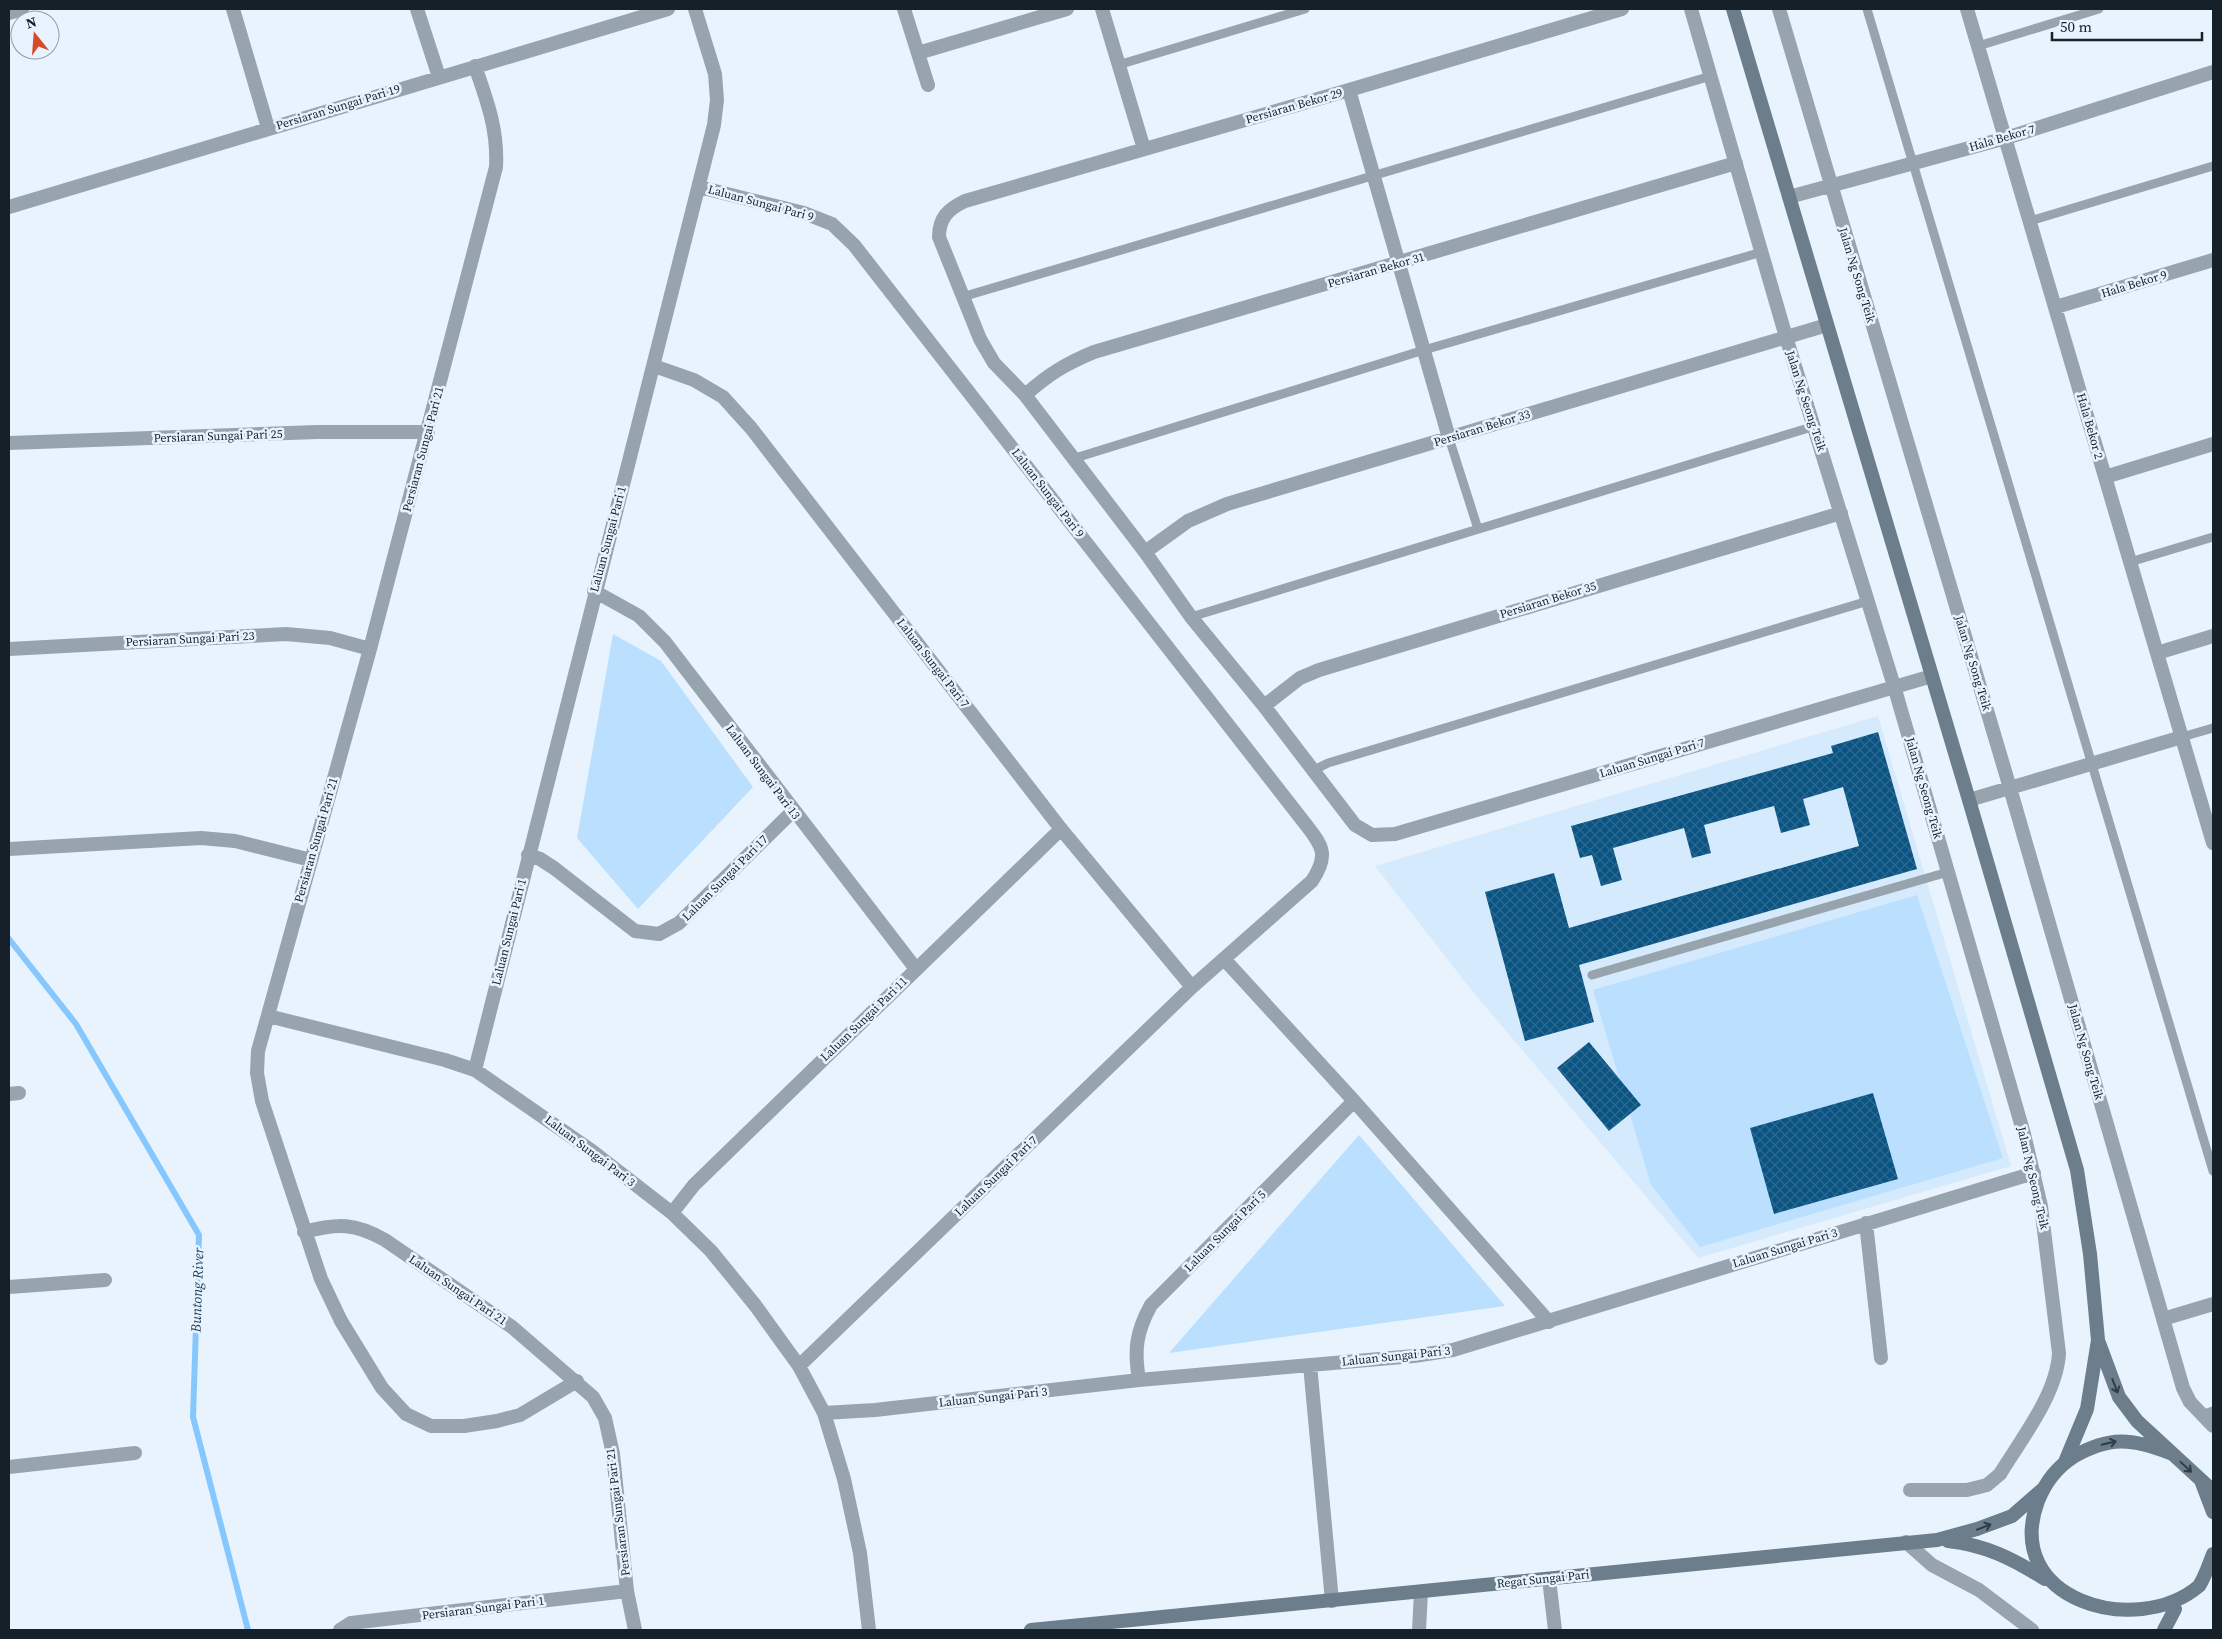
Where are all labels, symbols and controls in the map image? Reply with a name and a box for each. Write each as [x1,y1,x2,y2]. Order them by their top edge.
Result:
north arrow [10,10,60,60]
scale bar [2052,10,2202,42]
text: N [23,12,39,34]
text: 50 m [2060,16,2092,37]
street label: Persiaran Sungai Pari 19 [274,80,402,134]
street label: Persiaran Bekor 29 [1244,85,1344,127]
street label: Hala Bekor 7 [1967,121,2037,155]
street label: Laluan Sungai Pari 9 [706,181,816,225]
street label: Jalan Ng Song Teik [1835,224,1879,325]
street label: Persiaran Bekor 31 [1326,249,1426,291]
street label: Hala Bekor 9 [2099,266,2169,302]
street label: Jalan Ng Seong Teik [1782,348,1830,454]
street label: Persiaran Sungai Pari 21 [399,385,447,513]
street label: Hala Bekor 2 [2073,391,2107,461]
street label: Persiaran Bekor 33 [1432,406,1532,450]
street label: Persiaran Sungai Pari 25 [153,426,283,446]
street label: Laluan Sungai Pari 9 [1008,445,1088,541]
street label: Laluan Sungai Pari 1 [586,484,630,594]
street label: Persiaran Bekor 35 [1498,578,1598,622]
street label: Jalan Ng Song Teik [1951,612,1995,713]
street label: Laluan Sungai Pari 7 [893,615,973,711]
street label: Persiaran Sungai Pari 23 [125,628,255,650]
street label: Laluan Sungai Pari 13 [722,721,804,823]
street label: Laluan Sungai Pari 7 [1597,734,1707,782]
street label: Jalan Ng Seong Teik [1902,734,1946,841]
street label: Persiaran Sungai Pari 21 [291,776,341,904]
street label: Laluan Sungai Pari 17 [679,832,771,924]
street label: Laluan Sungai Pari 1 [488,877,530,987]
street label: Laluan Sungai Pari 11 [817,973,911,1065]
street label: Jalan Ng Song Teik [2064,1001,2107,1102]
street label: Laluan Sungai Pari 3 [542,1112,638,1190]
street label: Jalan Ng Seong Teik [2013,1124,2053,1231]
street label: Laluan Sungai Pari 7 [951,1132,1041,1220]
street label: Laluan Sungai Pari 5 [1181,1187,1269,1275]
street label: Laluan Sungai Pari 3 [1730,1224,1840,1272]
water label: Buntong River [185,1247,208,1334]
street label: Laluan Sungai Pari 21 [406,1251,510,1329]
street label: Laluan Sungai Pari 3 [1341,1342,1451,1370]
one-way arrow [2111,1378,2120,1393]
street label: Laluan Sungai Pari 3 [938,1383,1048,1411]
one-way arrow [2100,1438,2116,1447]
street label: Persiaran Sungai Pari 21 [602,1447,634,1577]
one-way arrow [2180,1461,2192,1473]
one-way arrow [1976,1521,1991,1531]
street label: Regat Sungai Pari [1496,1566,1591,1592]
street label: Persiaran Sungai Pari 1 [421,1593,545,1623]

